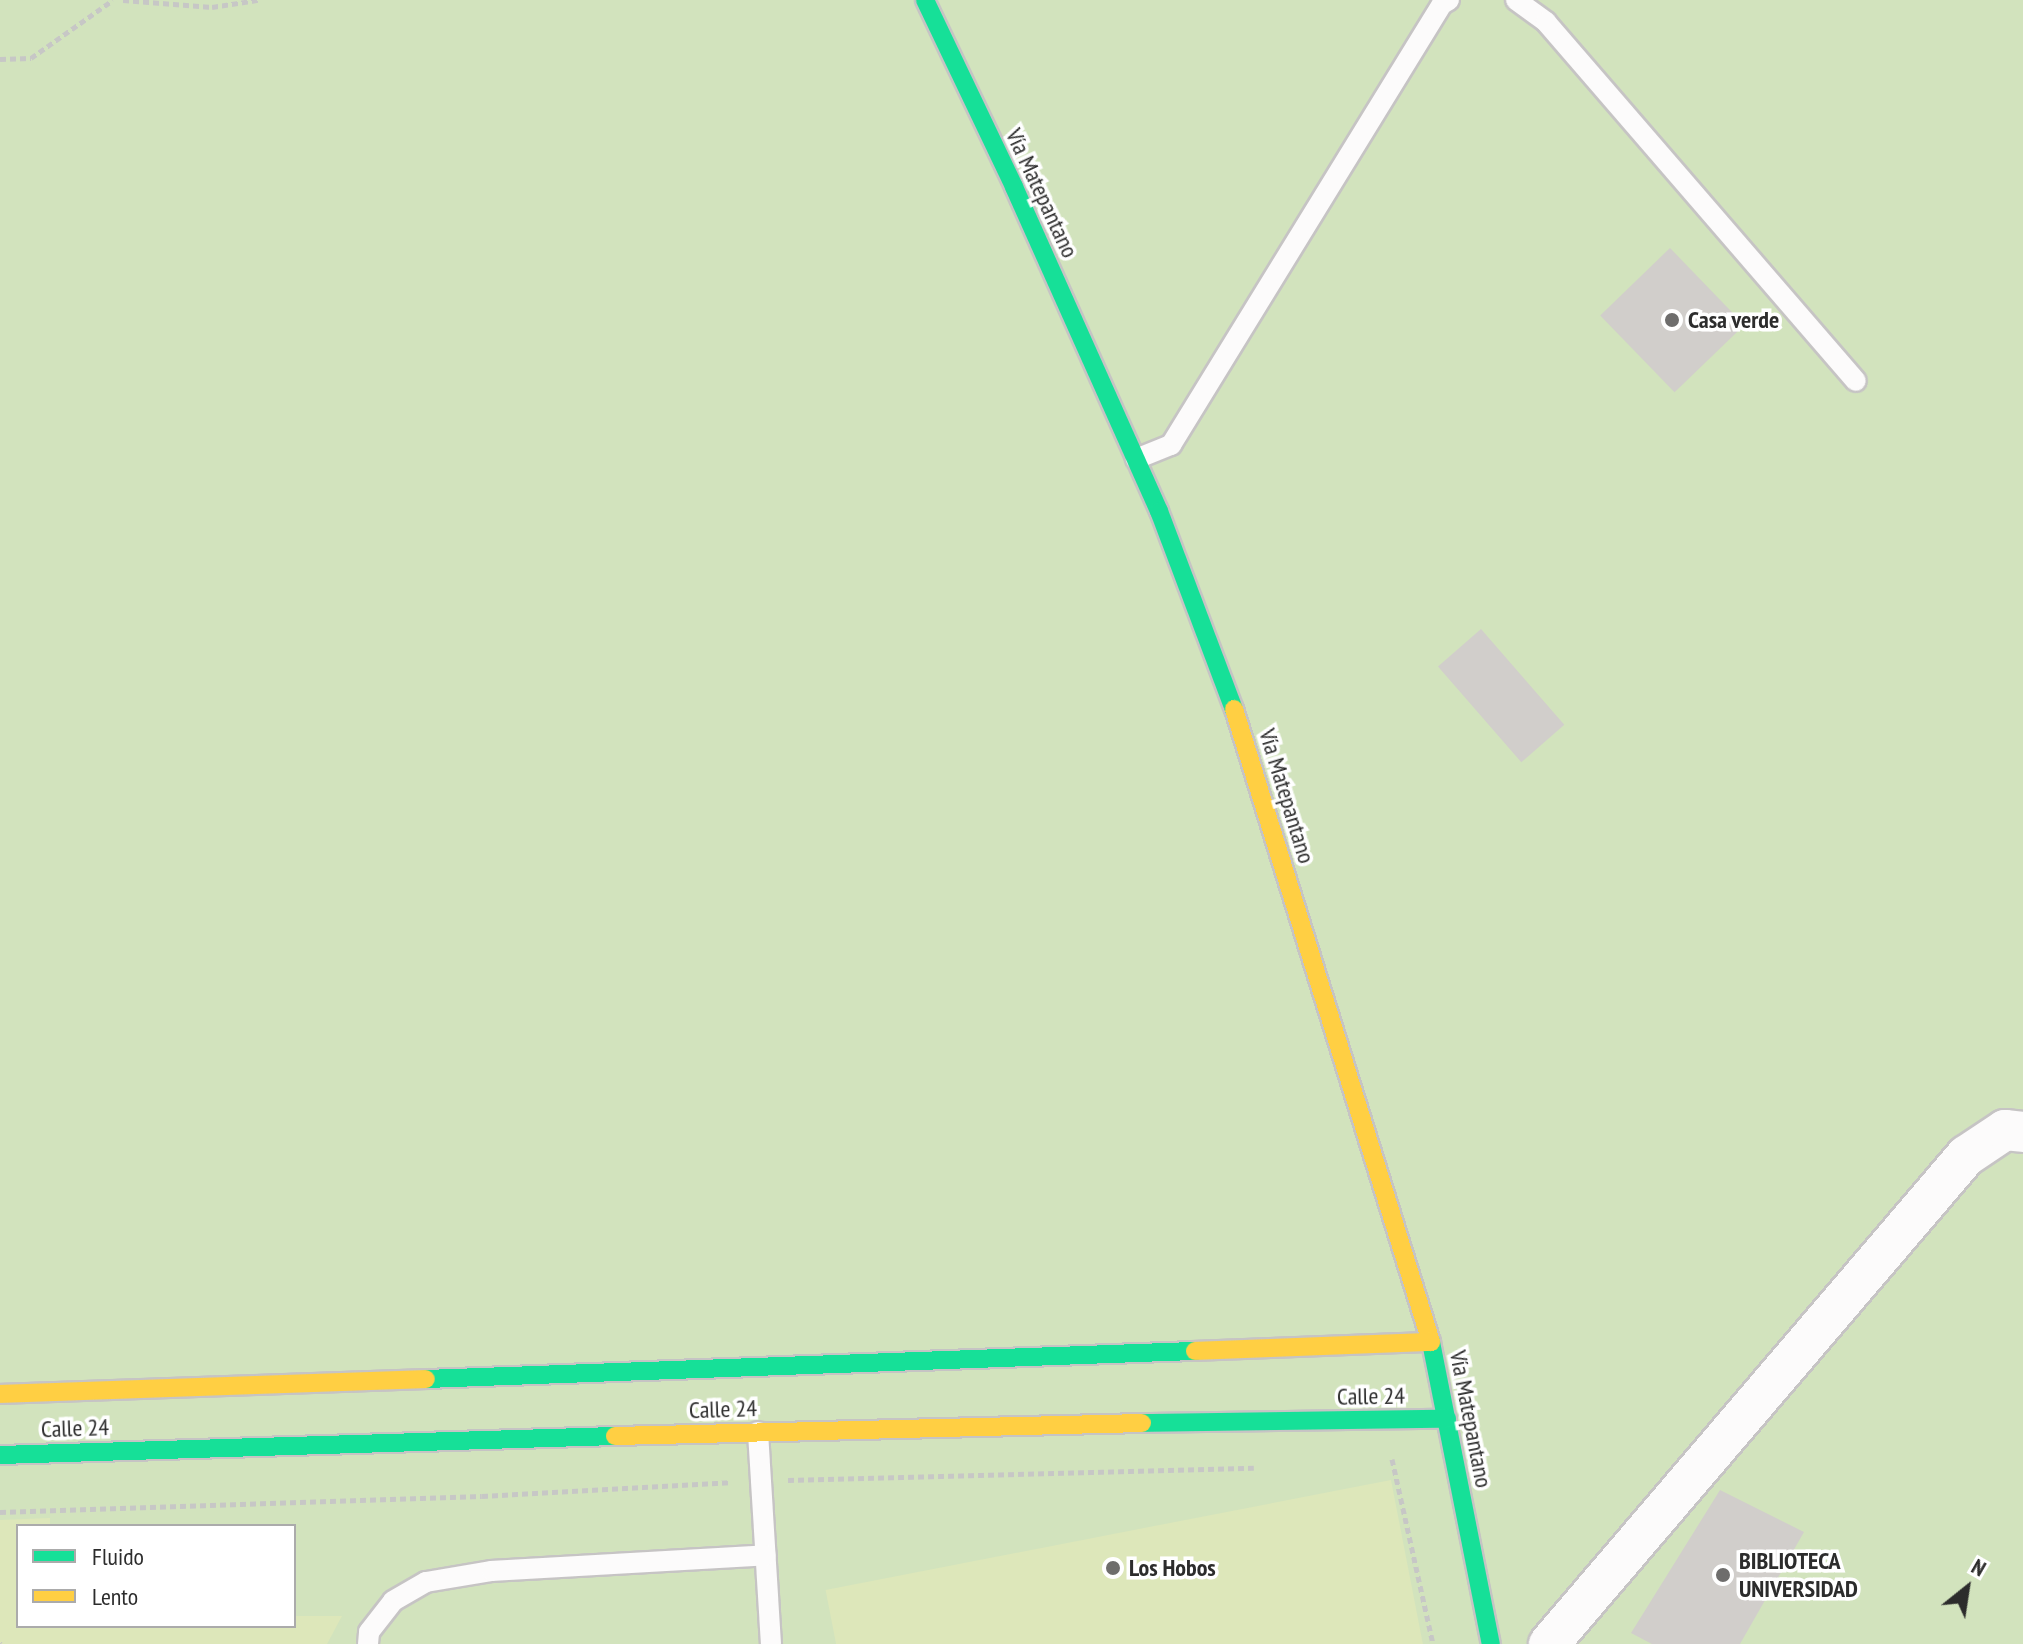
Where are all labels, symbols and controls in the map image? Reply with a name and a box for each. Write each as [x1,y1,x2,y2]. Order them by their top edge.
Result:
street label: Vía Matepantano [1000,124,1084,262]
place label: Casa verde [1688,306,1780,334]
marker: Casa verde [1663,311,1681,329]
street label: Vía Matepantano [1253,725,1321,867]
street label: Vía Matepantano [1444,1348,1498,1490]
street label: Calle 24 [1337,1381,1405,1411]
street label: Calle 24 [688,1393,758,1425]
street label: Calle 24 [40,1412,110,1444]
legend [16,1524,296,1628]
text: Fluido [92,1541,144,1572]
place label: BIBLIOTECA UNIVERSIDAD [1739,1547,1858,1603]
north arrow [1927,1548,2007,1628]
text: N [1967,1552,1991,1582]
place label: Los Hobos [1129,1554,1216,1582]
marker: Los Hobos [1104,1559,1122,1577]
marker: BIBLIOTECA UNIVERSIDAD [1714,1566,1732,1584]
text: Lento [92,1581,138,1612]

